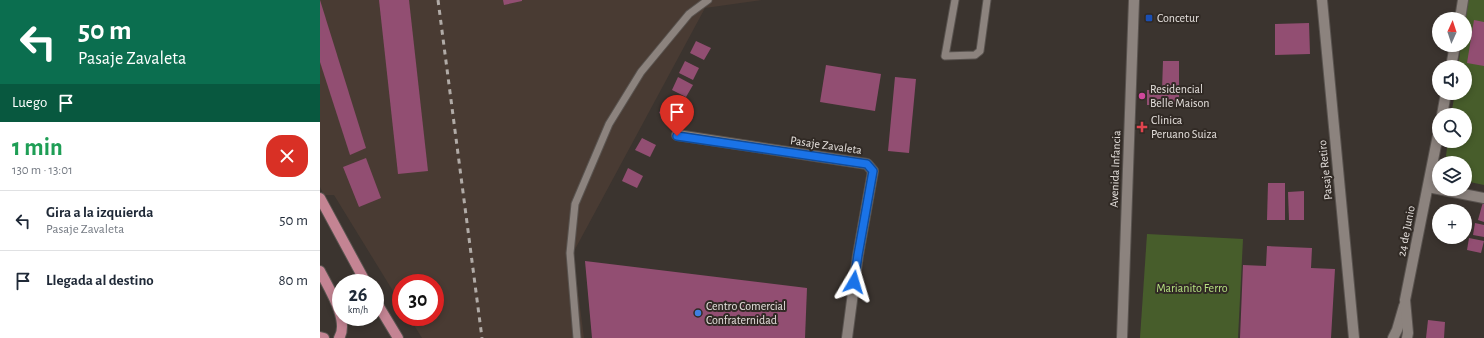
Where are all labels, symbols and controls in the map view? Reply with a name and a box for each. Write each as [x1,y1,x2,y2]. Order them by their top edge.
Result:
place label: Concetur [1157,12,1199,24]
north arrow [1432,12,1472,52]
map controls [1432,12,1472,244]
marker: Concetur [1144,13,1154,23]
icon: left [12,16,64,68]
text: 50 m [78,17,132,45]
text: Pasaje Zavaleta [78,50,186,68]
button: sound [1432,60,1472,100]
place label: Residencial Belle Maison [1150,83,1210,109]
marker: Residencial Belle Maison [1137,91,1147,101]
icon: arrive [55,92,77,114]
text: Luego [12,95,47,110]
pin [660,95,694,136]
icon: arrive [666,101,688,123]
button: search [1432,108,1472,148]
place label: Clinica Peruano Suiza [1151,114,1217,140]
marker: Clinica Peruano Suiza [1136,121,1148,133]
street label: Avenida Infancia [1108,130,1122,208]
street label: Pasaje Zavaleta [789,134,863,157]
button: close [266,135,308,177]
text: 1 min [12,136,63,160]
street label: Pasaje Retiro [1316,139,1335,201]
button: layers [1432,156,1472,196]
text: 130 m · 13:01 [12,164,73,177]
street label: 24 de Junio [1395,204,1417,257]
button: + [1432,204,1472,244]
text: Gira a la izquierda [46,205,153,220]
icon: left [12,210,34,232]
text: 50 m [279,213,308,228]
text: Pasaje Zavaleta [46,223,124,236]
position arrow [833,261,875,303]
icon: arrive [12,270,34,292]
text: Llegada al destino [46,273,154,288]
text: 80 m [278,273,308,288]
speed limit sign: 30 [392,274,444,326]
park label: Marianito Ferro [1156,282,1228,294]
text: 26 [348,285,368,305]
place label: Centro Comercial Confraternidad [706,300,786,326]
text: km/h [348,305,368,315]
marker: Centro Comercial Confraternidad [693,308,703,318]

